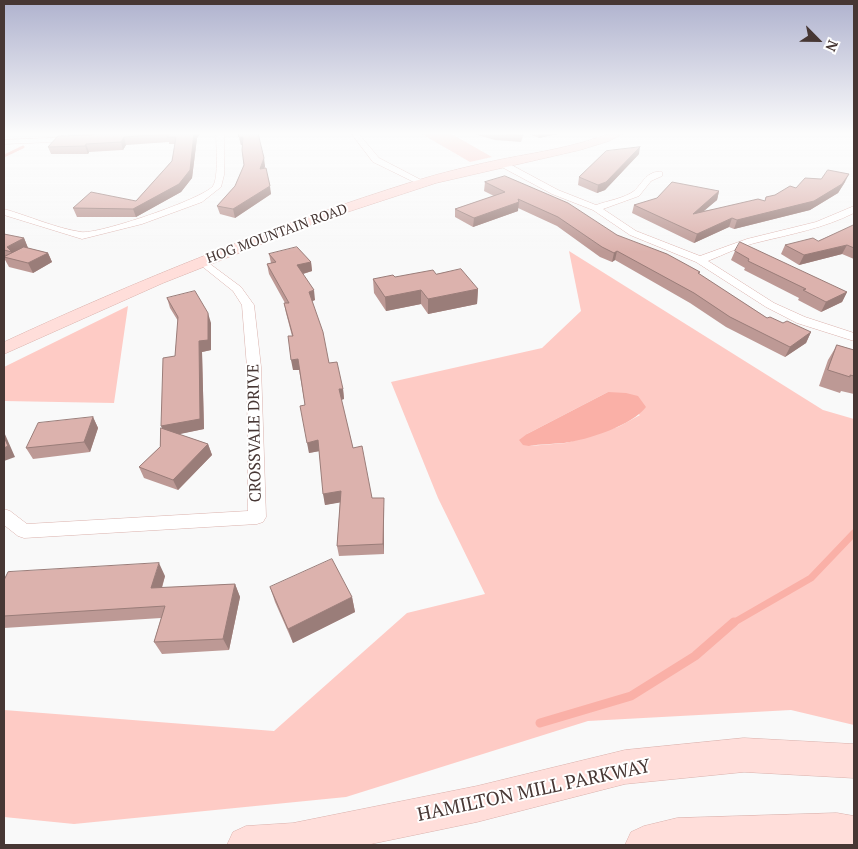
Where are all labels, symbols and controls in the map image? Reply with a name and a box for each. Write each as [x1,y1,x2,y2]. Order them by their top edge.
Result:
north arrow [793,15,843,65]
text: N [821,37,843,55]
street label: HOG MOUNTAIN ROAD [204,201,350,267]
street label: CROSSVALE DRIVE [244,364,266,502]
street label: HAMILTON MILL PARKWAY [415,755,653,827]

